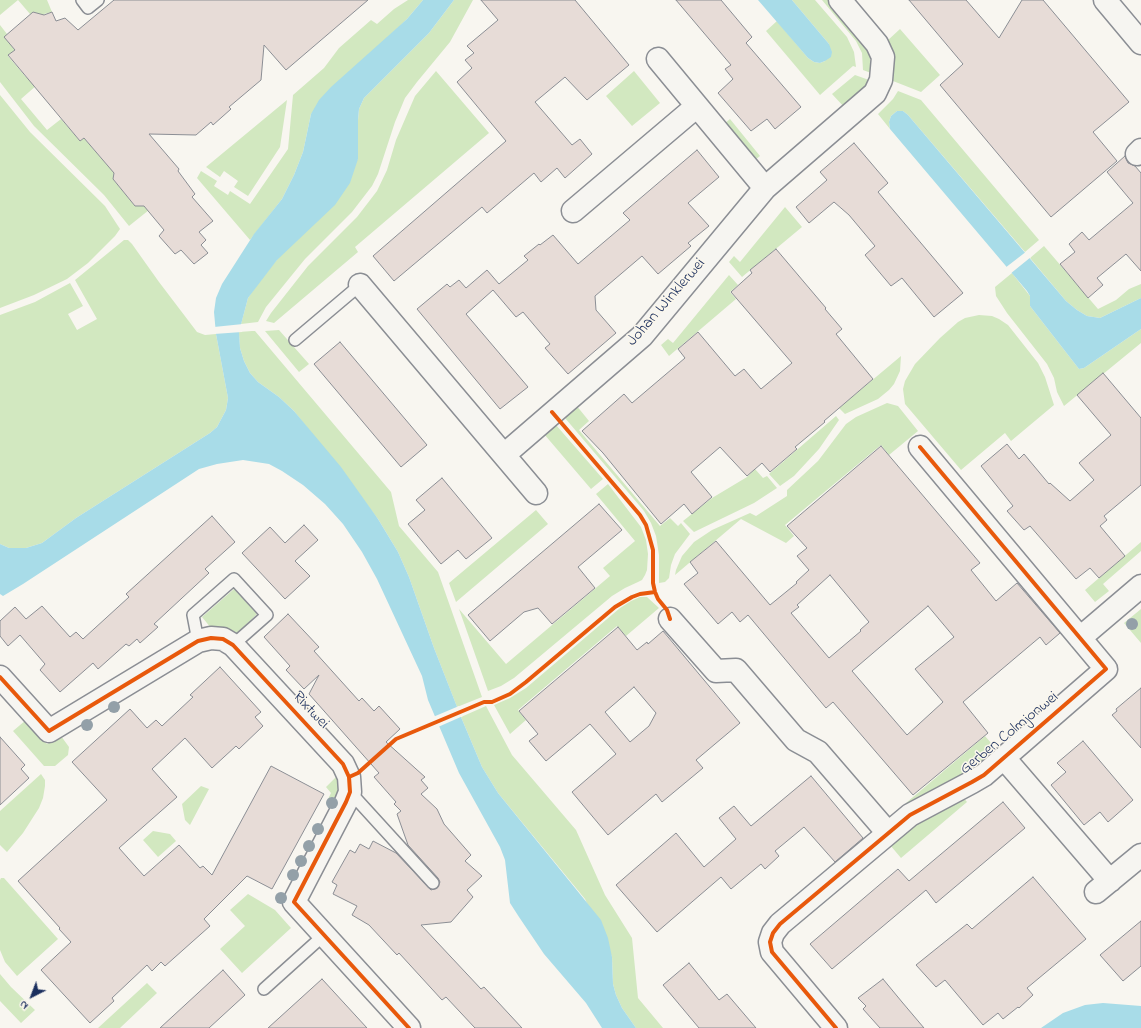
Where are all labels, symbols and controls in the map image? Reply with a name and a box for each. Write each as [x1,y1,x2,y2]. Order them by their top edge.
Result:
street label: Johan Winklerwei [624,255,710,351]
street label: Rixtwei [288,688,332,734]
street label: Gerben Colmjonwei [957,688,1063,780]
north arrow [12,976,52,1016]
text: N [16,996,32,1013]

